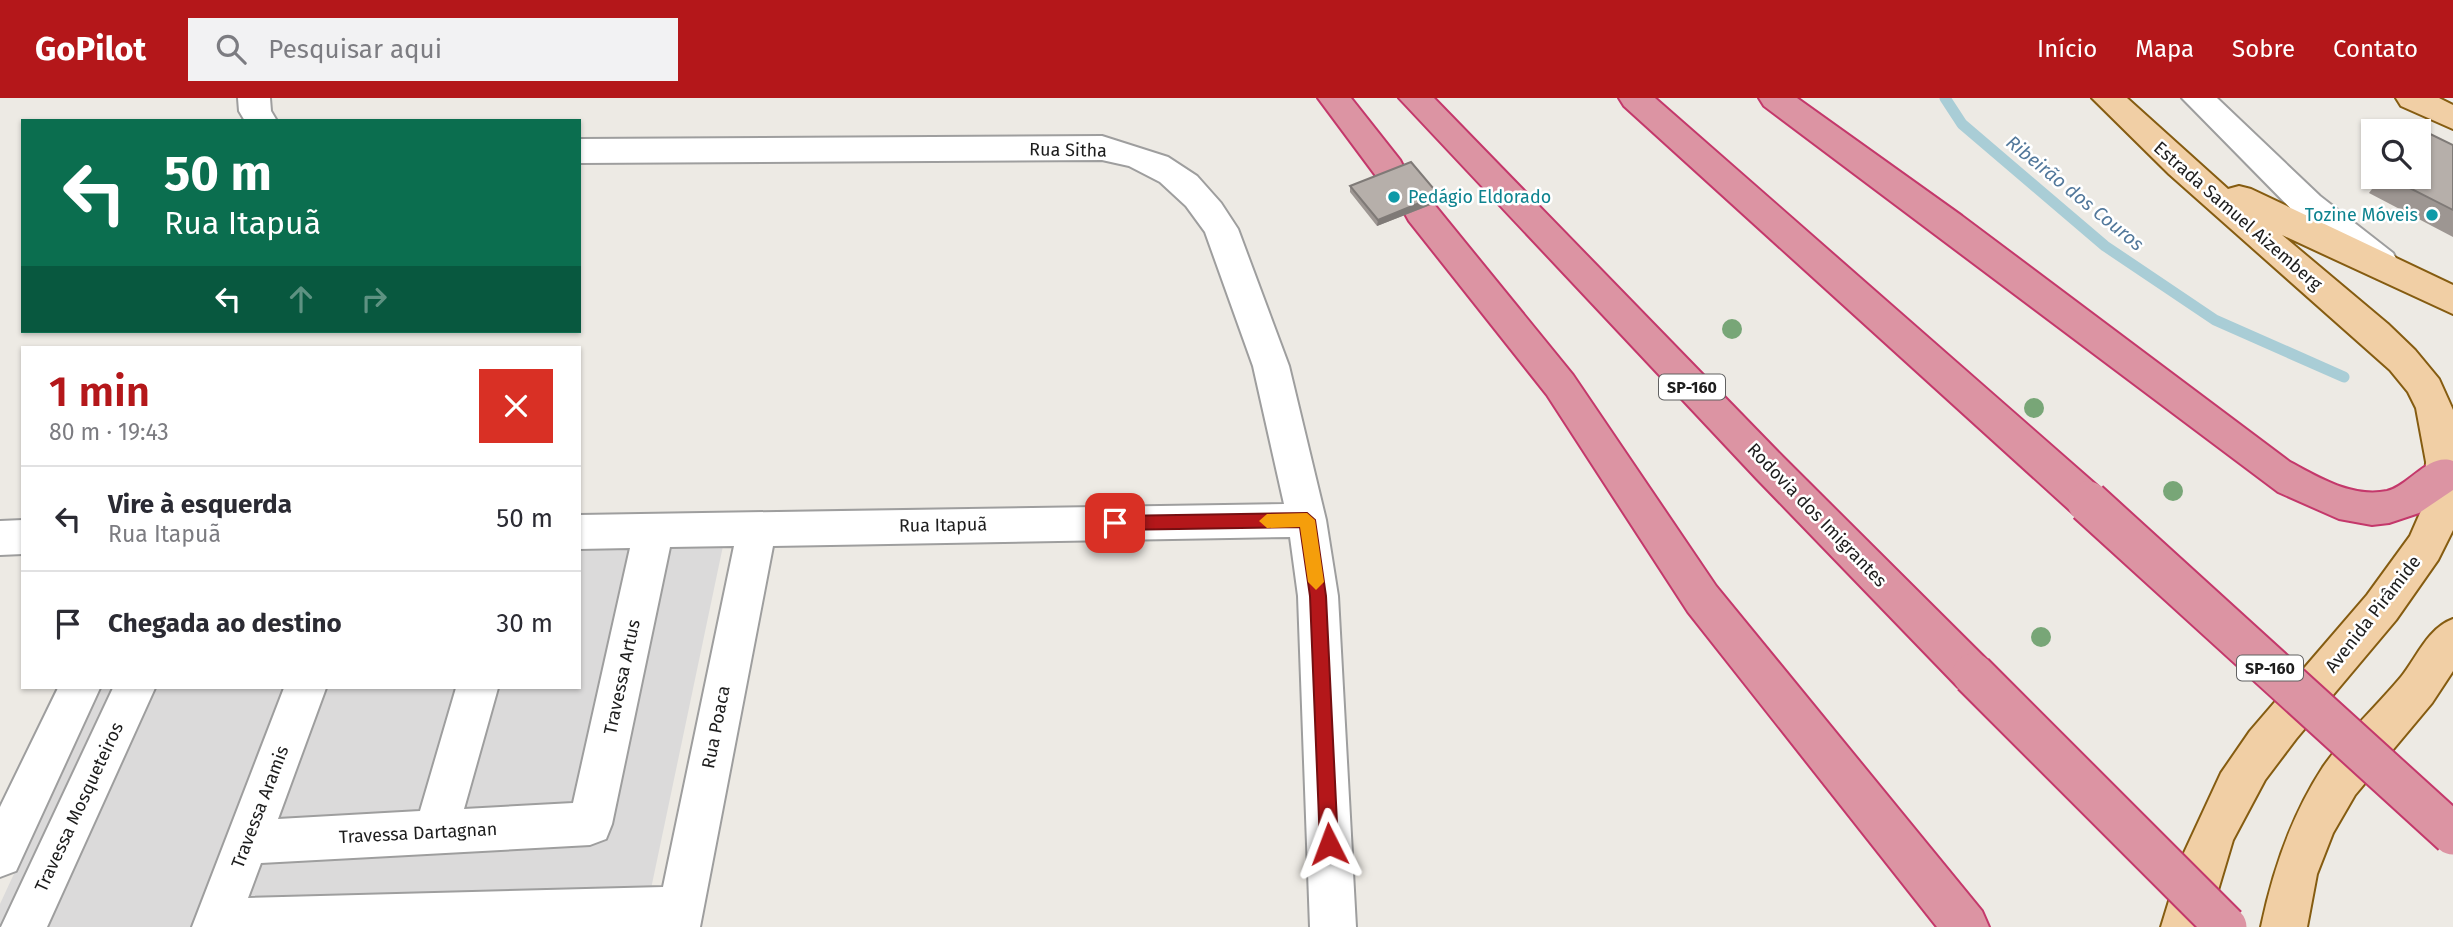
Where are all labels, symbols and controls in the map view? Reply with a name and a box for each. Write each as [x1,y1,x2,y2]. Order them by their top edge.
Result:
search box [188,18,678,81]
text: GoPilot [35,29,146,69]
icon: search [212,30,250,68]
text: Pesquisar aqui [268,34,442,65]
text: Início [2037,35,2097,63]
text: Mapa [2135,35,2194,63]
text: Sobre [2232,35,2295,63]
text: Contato [2333,35,2418,63]
map controls [2361,119,2431,189]
button: search [2361,119,2431,189]
water label: Ribeirão dos Couros [2002,130,2149,256]
street label: Estrada Samuel Aizemberg [2149,137,2327,296]
street label: Rua Sitha [1029,138,1107,162]
text: 50 m [164,144,272,203]
icon: left [49,147,140,238]
place label: Pedágio Eldorado [1408,186,1551,208]
marker: Pedágio Eldorado [1386,189,1402,205]
text: Rua Itapuã [164,204,321,242]
place label: Tozine Móveis [2305,204,2418,226]
marker: Tozine Móveis [2424,207,2440,223]
icon: left [209,280,247,318]
icon: ahead [282,280,320,318]
icon: right [355,280,393,318]
text: 1 min [49,367,150,417]
button: close [479,369,553,443]
road number: SP-160 [1659,374,1725,400]
text: 80 m · 19:43 [49,418,169,446]
street label: Rodovia dos Imigrantes [1743,438,1891,592]
text: Vire à esquerda [108,489,292,520]
pin [1085,493,1145,553]
icon: left [49,500,87,538]
text: 50 m [496,503,553,534]
icon: arrive [1096,504,1134,542]
street label: Rua Itapuã [899,513,987,537]
text: Rua Itapuã [108,520,221,548]
street label: Avenida Pirâmide [2320,551,2426,677]
icon: arrive [49,605,87,643]
text: Chegada ao destino [108,608,342,639]
text: 30 m [496,608,553,639]
street label: Travessa Artus [599,618,645,736]
road number: SP-160 [2237,656,2303,680]
street label: Rua Poaca [697,684,735,770]
street label: Travessa Mosqueteiros [30,719,128,895]
street label: Travessa Aramis [227,743,293,871]
position arrow [1292,807,1366,881]
street label: Travessa Dartagnan [338,818,498,848]

